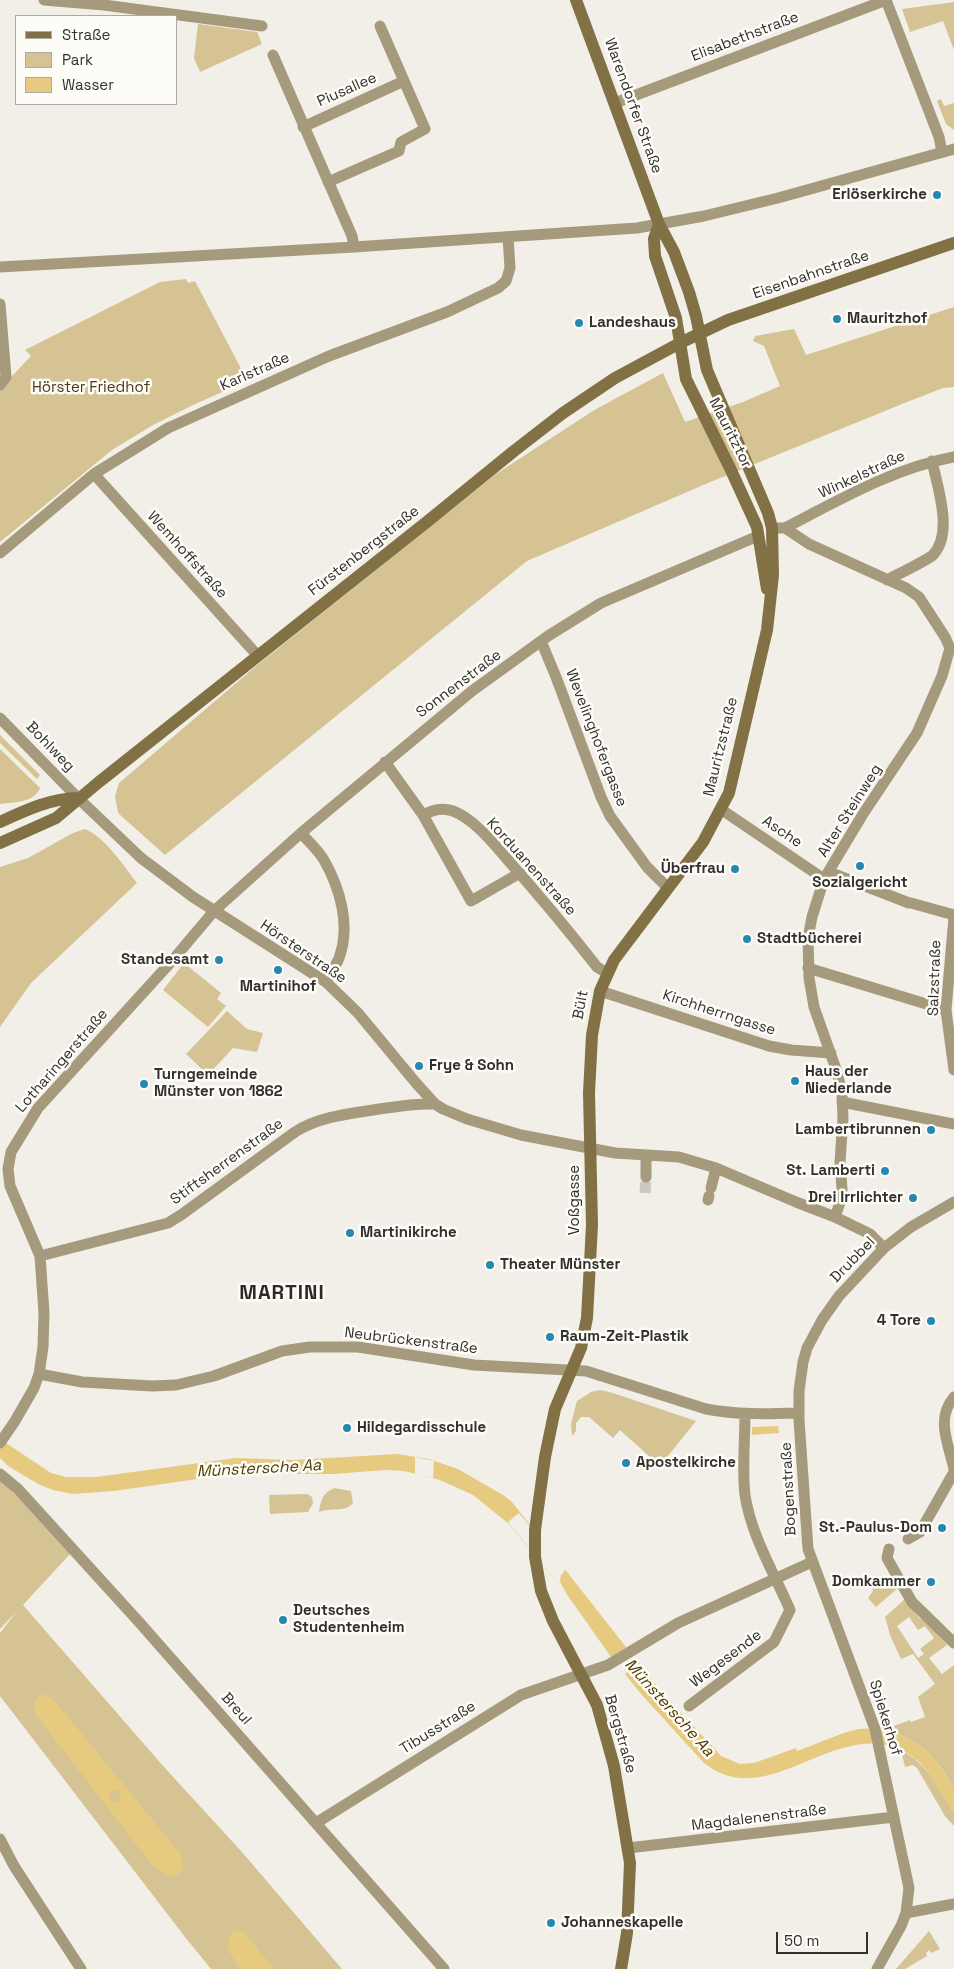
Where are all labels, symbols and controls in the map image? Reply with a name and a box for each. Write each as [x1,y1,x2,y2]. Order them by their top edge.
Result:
street label: Elisabethstraße [689,8,801,66]
legend [15,15,178,105]
text: Straße [62,25,110,44]
street label: Warendorfer Straße [600,36,666,176]
text: Park [62,50,93,69]
street label: Piusallee [314,69,380,111]
text: Wasser [62,75,114,94]
place label: Erlöserkirche [832,186,927,204]
marker: Erlöserkirche [931,189,943,201]
street label: Eisenbahnstraße [751,247,871,303]
place label: Mauritzhof [847,310,927,328]
marker: Mauritzhof [831,313,843,325]
place label: Landeshaus [589,314,676,332]
marker: Landeshaus [573,317,585,329]
street label: Karlstraße [218,349,292,395]
park label: Hörster Friedhof [32,379,150,397]
street label: Mauritztor [705,395,755,471]
street label: Winkelstraße [816,447,908,503]
street label: Fürstenbergstraße [305,502,423,600]
street label: Wemhoffstraße [143,508,231,602]
street label: Sonnenstraße [413,646,505,722]
street label: Wevelinghofergasse [561,667,631,809]
street label: Mauritzstraße [700,696,742,798]
street label: Bohlweg [22,718,78,776]
street label: Alter Steinweg [814,761,886,861]
street label: Asche [759,812,805,852]
street label: Korduanenstraße [482,814,580,920]
place label: Überfrau [661,860,725,878]
marker: Sozialgericht [854,860,866,872]
marker: Überfrau [729,863,741,875]
place label: Sozialgericht [812,874,908,892]
street label: Hörsterstraße [256,916,350,988]
place label: Stadtbücherei [757,930,862,948]
marker: Stadtbücherei [741,933,753,945]
street label: Salzstraße [925,940,945,1016]
place label: Standesamt [121,951,209,969]
marker: Standesamt [213,954,225,966]
marker: Martinihof [272,964,284,976]
place label: Martinihof [240,978,316,996]
street label: Kirchherrngasse [660,986,778,1040]
street label: Bült [569,989,593,1021]
street label: Lotharingerstraße [12,1006,112,1116]
place label: Frye & Sohn [429,1057,514,1075]
marker: Frye & Sohn [413,1060,425,1072]
place label: Haus der Niederlande [805,1063,892,1098]
place label: Turngemeinde Münster von 1862 [154,1066,283,1101]
marker: Haus der Niederlande [789,1075,801,1087]
marker: Turngemeinde Münster von 1862 [138,1078,150,1090]
street label: Stiftsherrenstraße [167,1115,287,1209]
place label: Lambertibrunnen [795,1121,921,1139]
marker: Lambertibrunnen [925,1124,937,1136]
place label: St. Lamberti [786,1162,875,1180]
street label: Voßgasse [566,1165,584,1235]
marker: St. Lamberti [879,1165,891,1177]
place label: Drei Irrlichter [808,1189,903,1207]
marker: Drei Irrlichter [907,1192,919,1204]
place label: Martinikirche [360,1224,457,1242]
marker: Martinikirche [344,1227,356,1239]
street label: Drubbel [827,1233,879,1287]
place label: Theater Münster [500,1256,620,1274]
marker: Theater Münster [484,1259,496,1271]
district label: MARTINI [238,1282,326,1306]
place label: 4 Tore [877,1312,921,1330]
marker: 4 Tore [925,1315,937,1327]
street label: Neubrückenstraße [343,1324,479,1358]
place label: Raum-Zeit-Plastik [560,1328,689,1346]
marker: Raum-Zeit-Plastik [544,1331,556,1343]
place label: Hildegardisschule [357,1419,486,1437]
marker: Hildegardisschule [341,1422,353,1434]
street label: Bogenstraße [778,1442,800,1536]
place label: Apostelkirche [636,1454,736,1472]
water label: Münstersche Aa [196,1456,322,1482]
marker: Apostelkirche [620,1457,632,1469]
place label: St.-Paulus-Dom [819,1519,932,1537]
marker: St.-Paulus-Dom [936,1522,948,1534]
place label: Domkammer [832,1573,921,1591]
marker: Domkammer [925,1576,937,1588]
place label: Deutsches Studentenheim [293,1602,405,1637]
marker: Deutsches Studentenheim [277,1614,289,1626]
street label: Wegesende [687,1626,765,1692]
water label: Münstersche Aa [620,1655,718,1761]
street label: Spiekerhof [865,1678,905,1758]
street label: Breul [217,1689,255,1729]
street label: Bergstraße [600,1693,640,1775]
street label: Tibusstraße [397,1698,479,1758]
street label: Magdalenenstraße [690,1801,828,1835]
place label: Johanneskapelle [561,1914,684,1932]
marker: Johanneskapelle [545,1917,557,1929]
scale bar [779,1922,872,1954]
text: 50 m [784,1931,819,1950]

